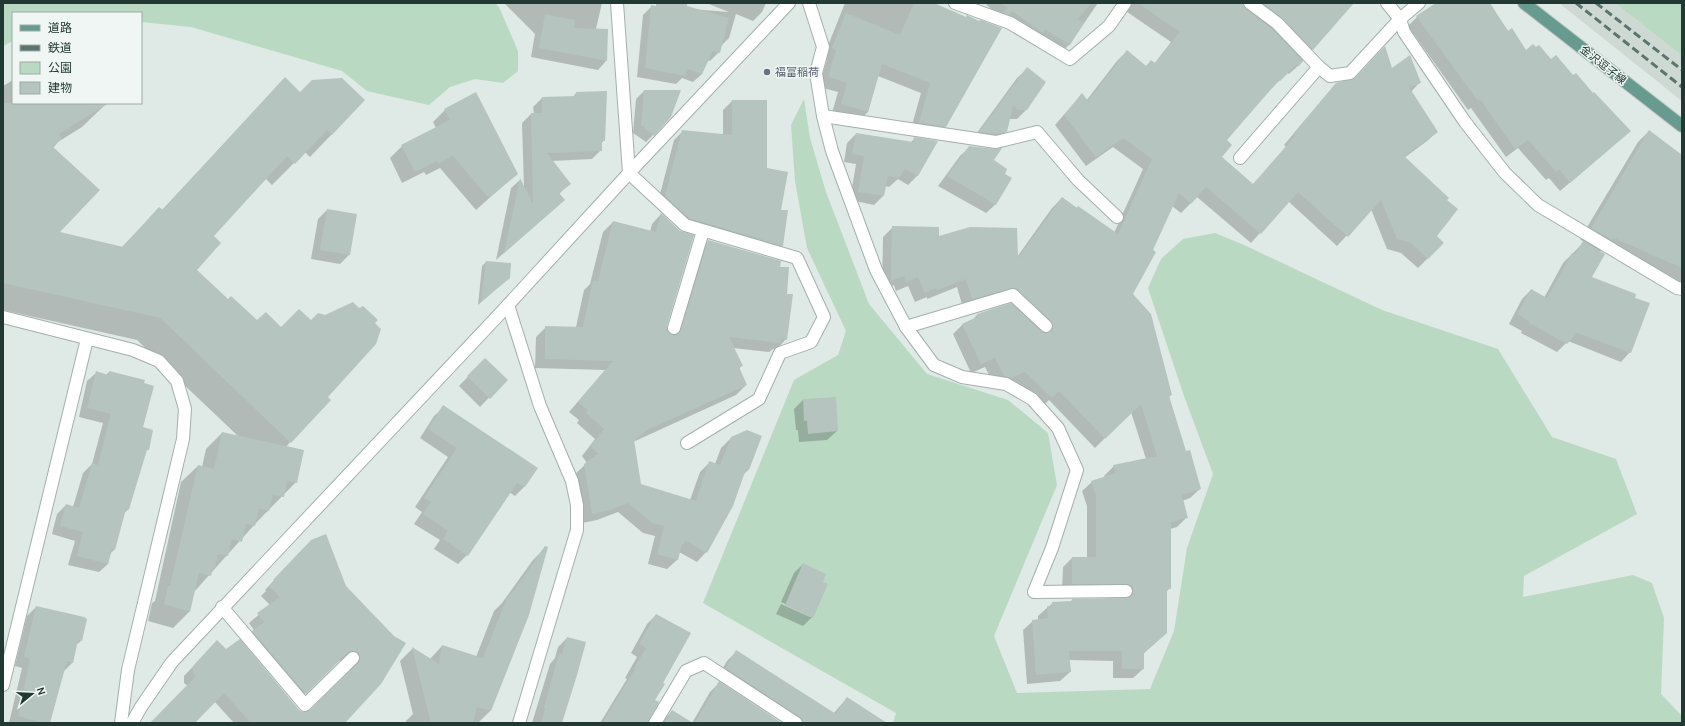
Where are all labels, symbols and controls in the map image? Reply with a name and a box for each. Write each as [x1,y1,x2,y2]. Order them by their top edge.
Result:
legend [12,12,142,104]
text: 道路 [48,21,72,35]
text: 鉄道 [48,41,72,55]
street label: 金沢逗子線 [1577,43,1629,87]
text: 公園 [48,61,72,75]
place label: 福富稲荷 [775,66,819,79]
marker: 福富稲荷 [762,67,772,77]
text: 建物 [48,81,72,95]
north arrow [12,674,52,714]
text: N [34,685,48,697]

